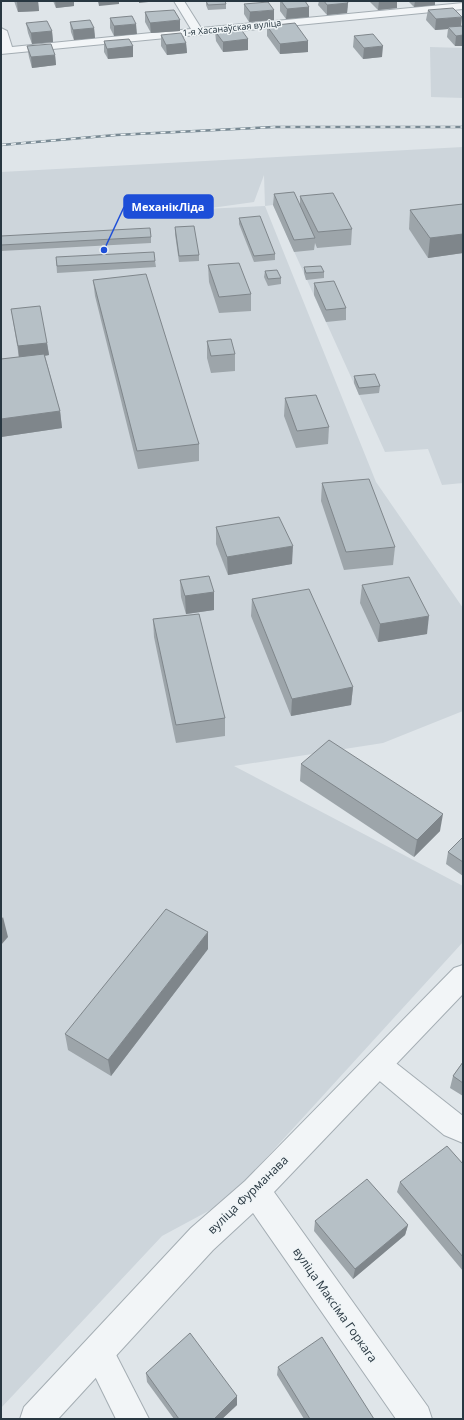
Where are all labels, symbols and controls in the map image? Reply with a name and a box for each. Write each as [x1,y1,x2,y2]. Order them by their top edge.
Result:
street label: 1-я Хасанаўская вуліца [182,16,282,39]
callout: МеханікЛіда [124,195,213,218]
text: МеханікЛіда [132,199,204,214]
street label: вуліца Фурманава [204,1152,292,1238]
street label: вуліца Максіма Горкага [289,1244,382,1366]

